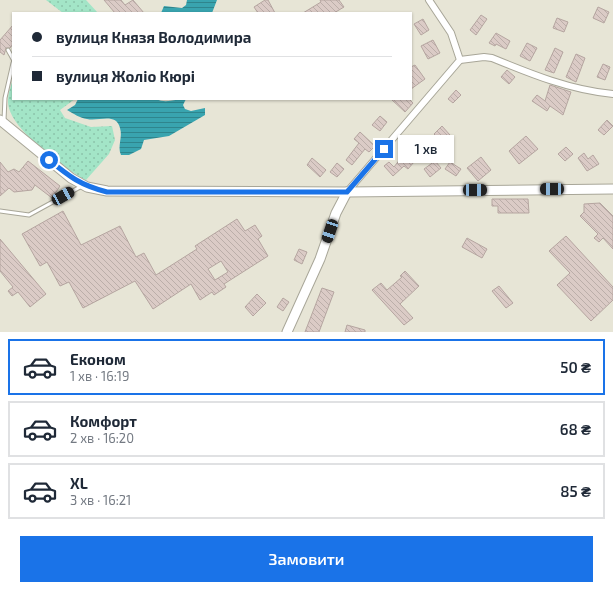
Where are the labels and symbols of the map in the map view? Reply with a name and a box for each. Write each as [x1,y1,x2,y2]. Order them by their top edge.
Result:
callout: 1 хв [398,135,454,163]
route end [375,140,393,158]
route start [40,151,58,169]
car [540,183,564,195]
car [463,184,487,196]
car [50,185,76,207]
car [320,218,340,244]

